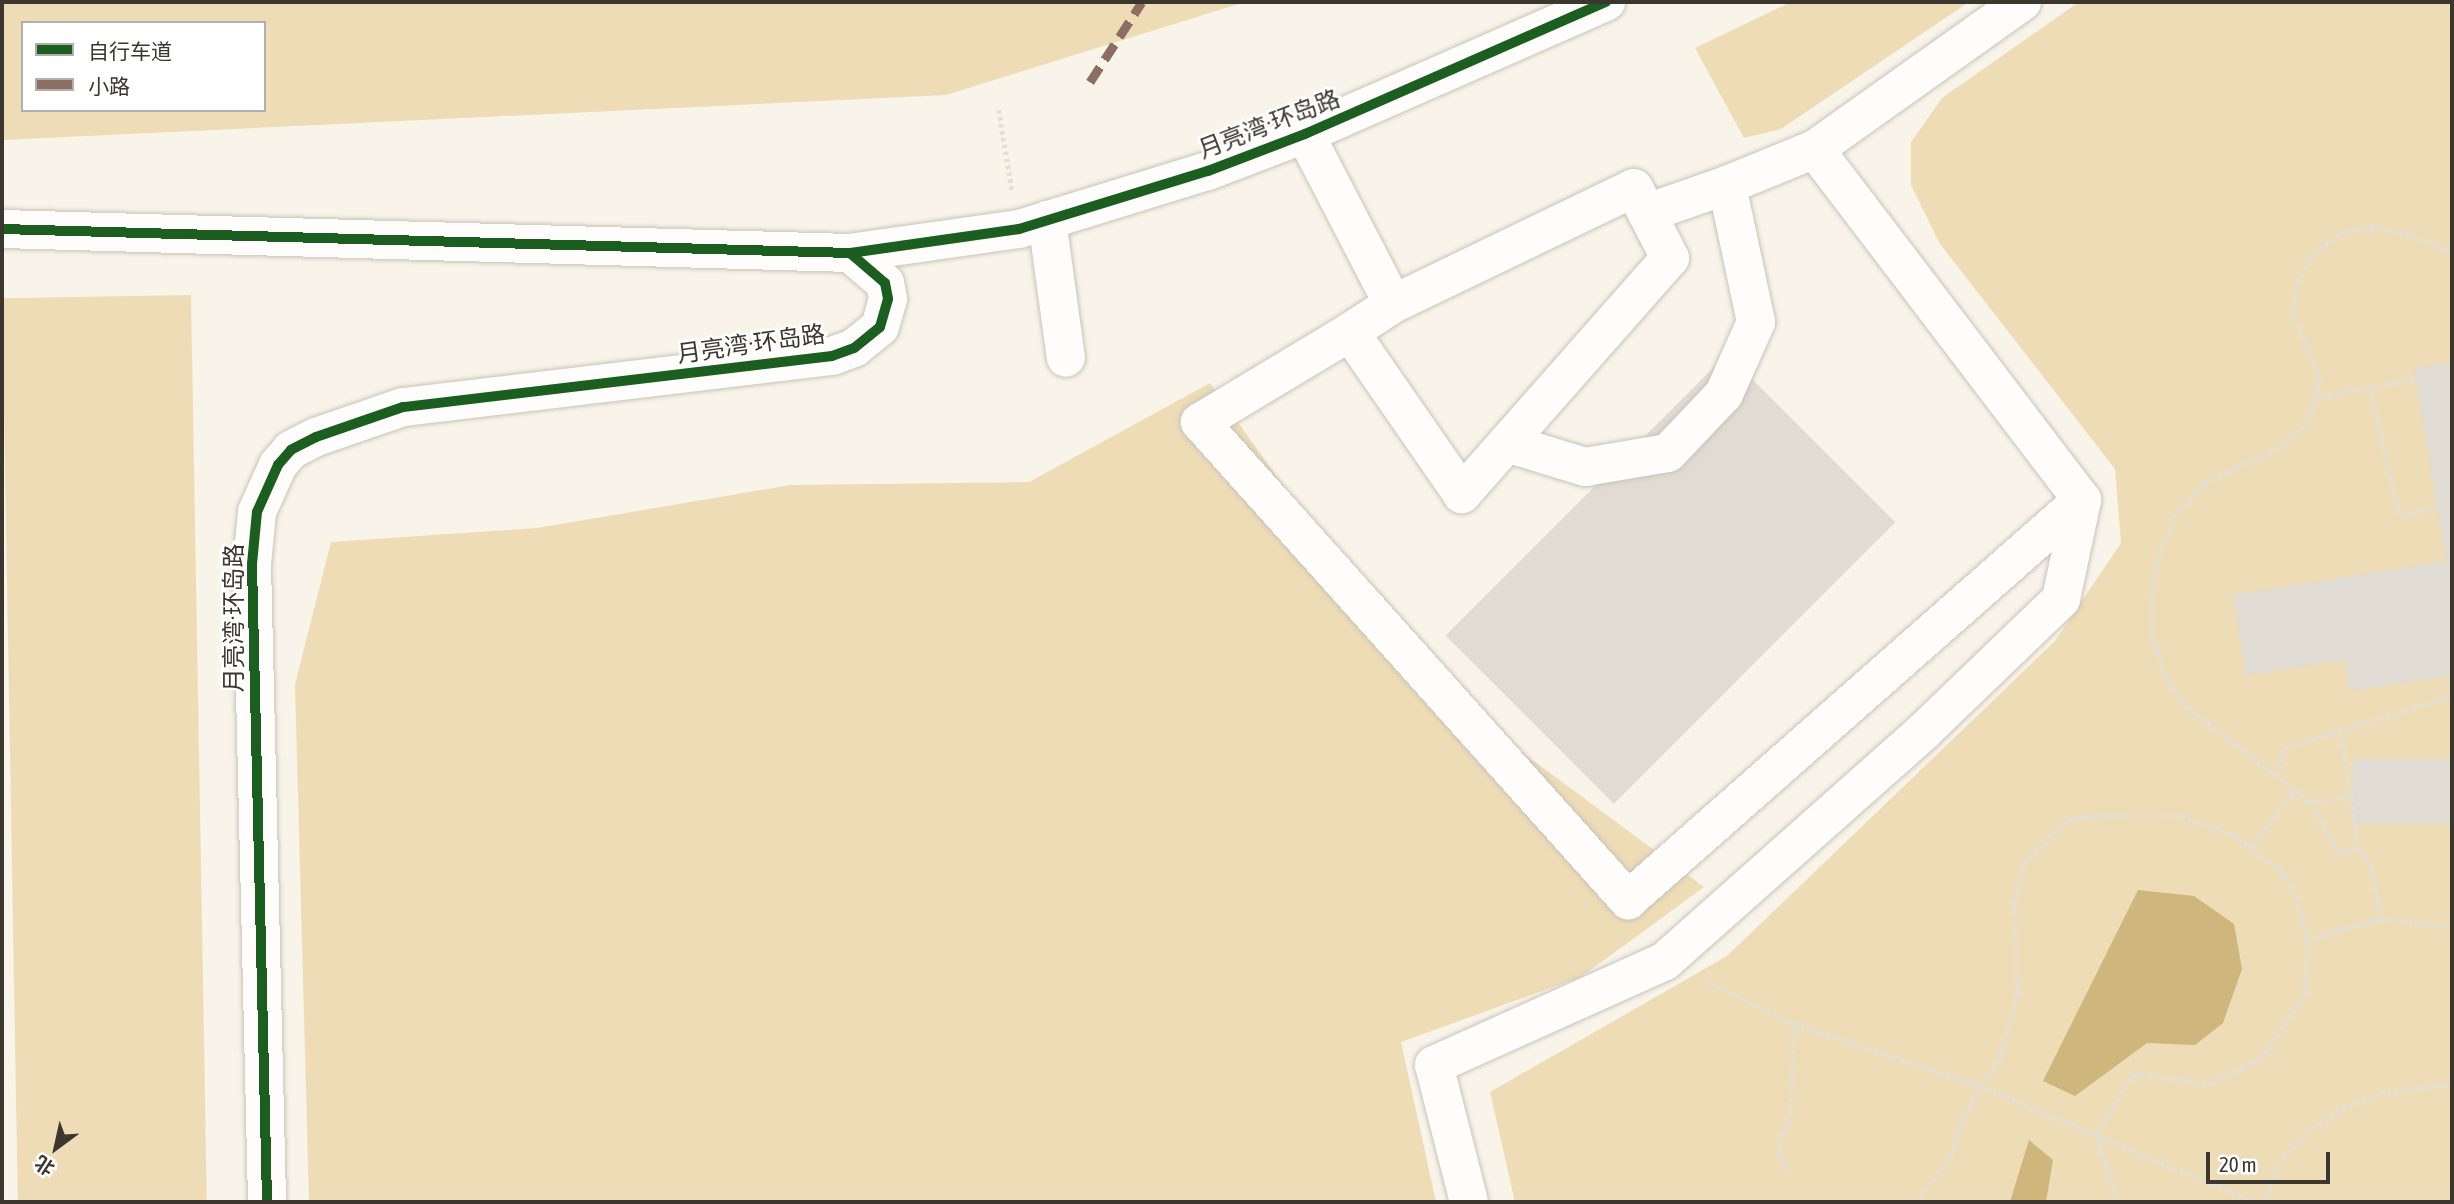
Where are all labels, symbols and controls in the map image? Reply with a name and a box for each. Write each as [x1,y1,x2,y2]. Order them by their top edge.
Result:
legend [21,21,266,112]
text: 自行车道 [88,39,172,63]
text: 小路 [88,74,130,98]
street label: 月亮湾·环岛路 [1194,84,1344,164]
street label: 月亮湾·环岛路 [675,319,827,369]
street label: 月亮湾·环岛路 [220,543,248,693]
north arrow [21,1113,91,1183]
scale bar [2209,1138,2333,1182]
text: 北 [31,1151,59,1180]
text: 20 m [2219,1152,2257,1176]

